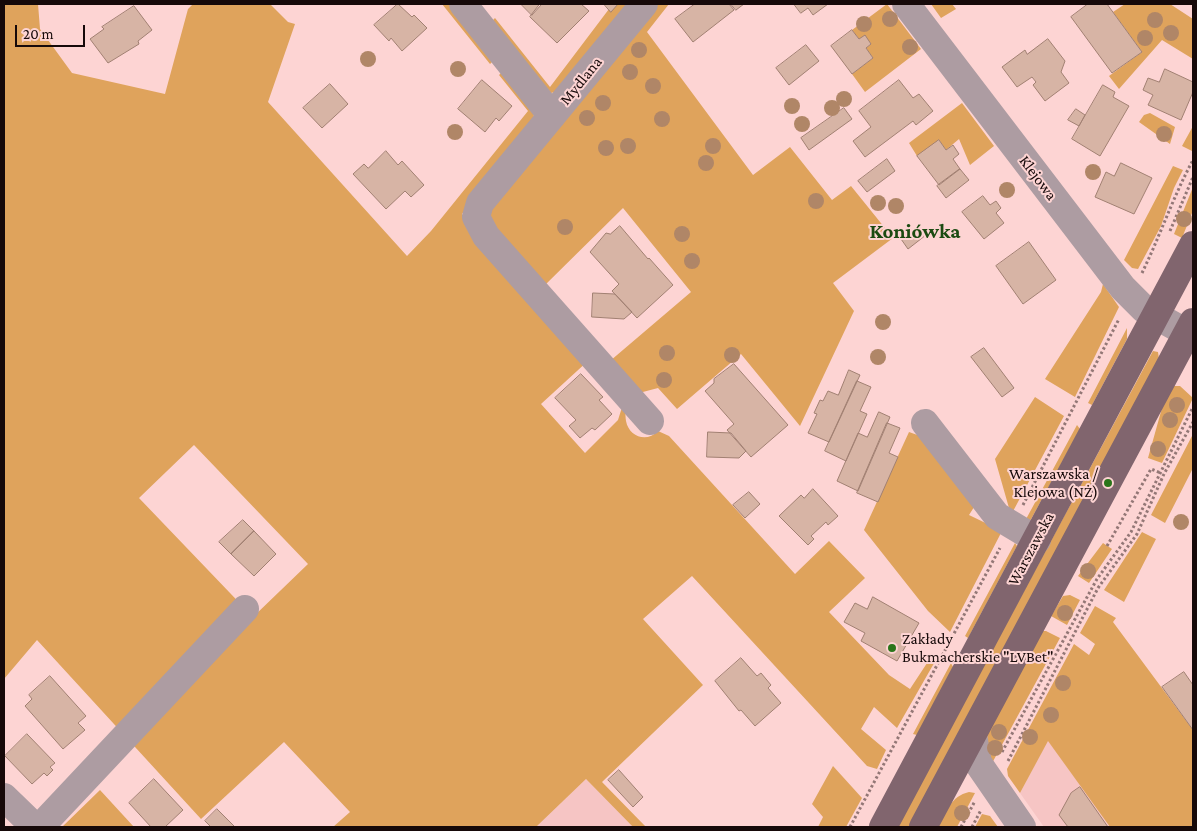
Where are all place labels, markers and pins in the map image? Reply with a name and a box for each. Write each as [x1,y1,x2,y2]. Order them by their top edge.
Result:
place label: Warszawska / Klejowa (NŻ) [1009,464,1098,502]
marker: Warszawska / Klejowa (NŻ) [1102,477,1114,489]
place label: Zakłady Bukmacherskie "LVBet" [902,629,1054,667]
marker: Zakłady Bukmacherskie "LVBet" [886,642,898,654]

